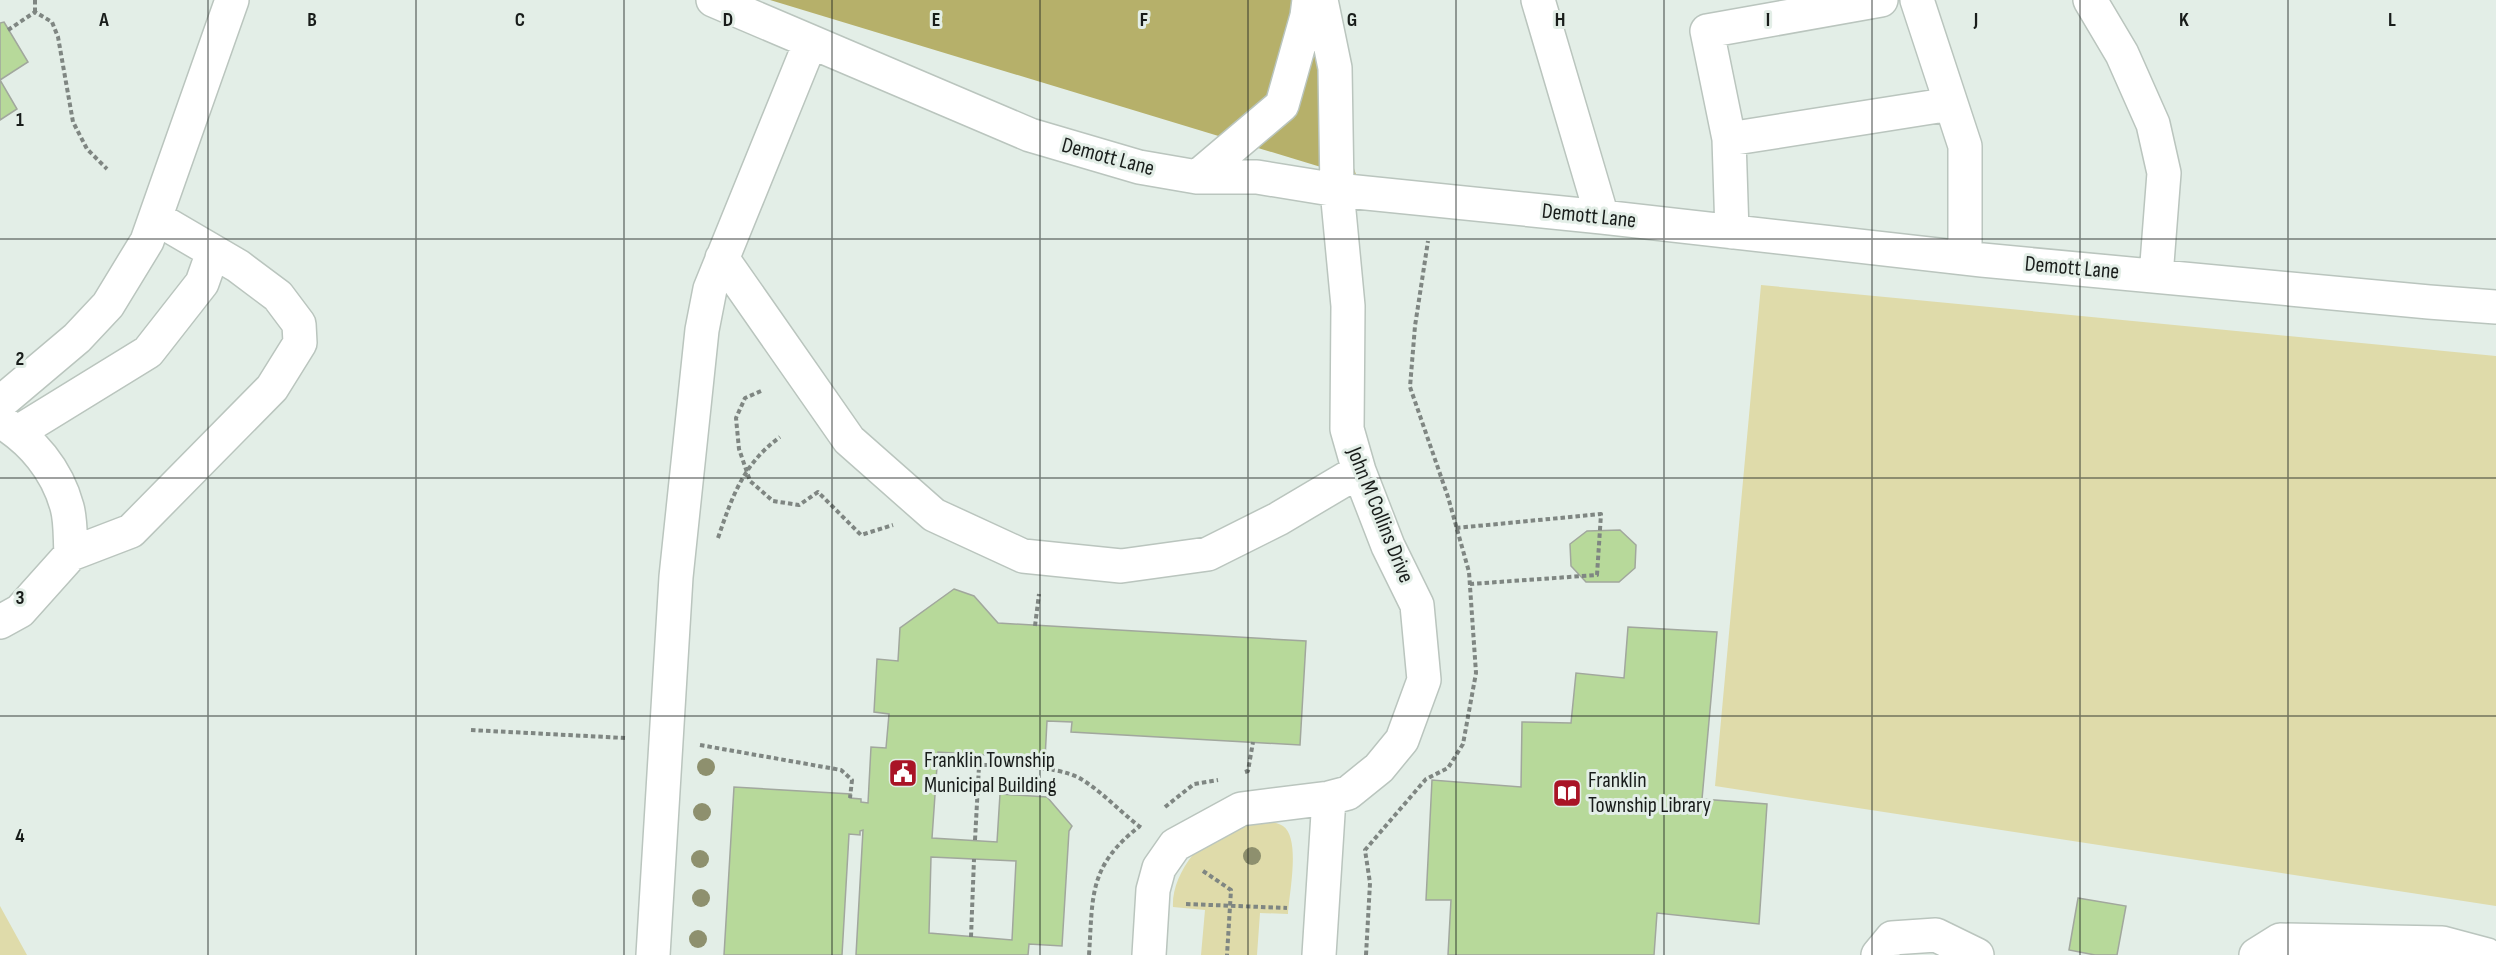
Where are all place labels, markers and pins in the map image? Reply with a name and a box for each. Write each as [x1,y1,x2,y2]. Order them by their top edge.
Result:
place label: Franklin Township Municipal Building [924,747,1057,799]
public building icon: Franklin Township Municipal Building [887,757,919,789]
place label: Franklin Township Library [1588,767,1712,819]
library icon: Franklin Township Library [1551,777,1583,809]

